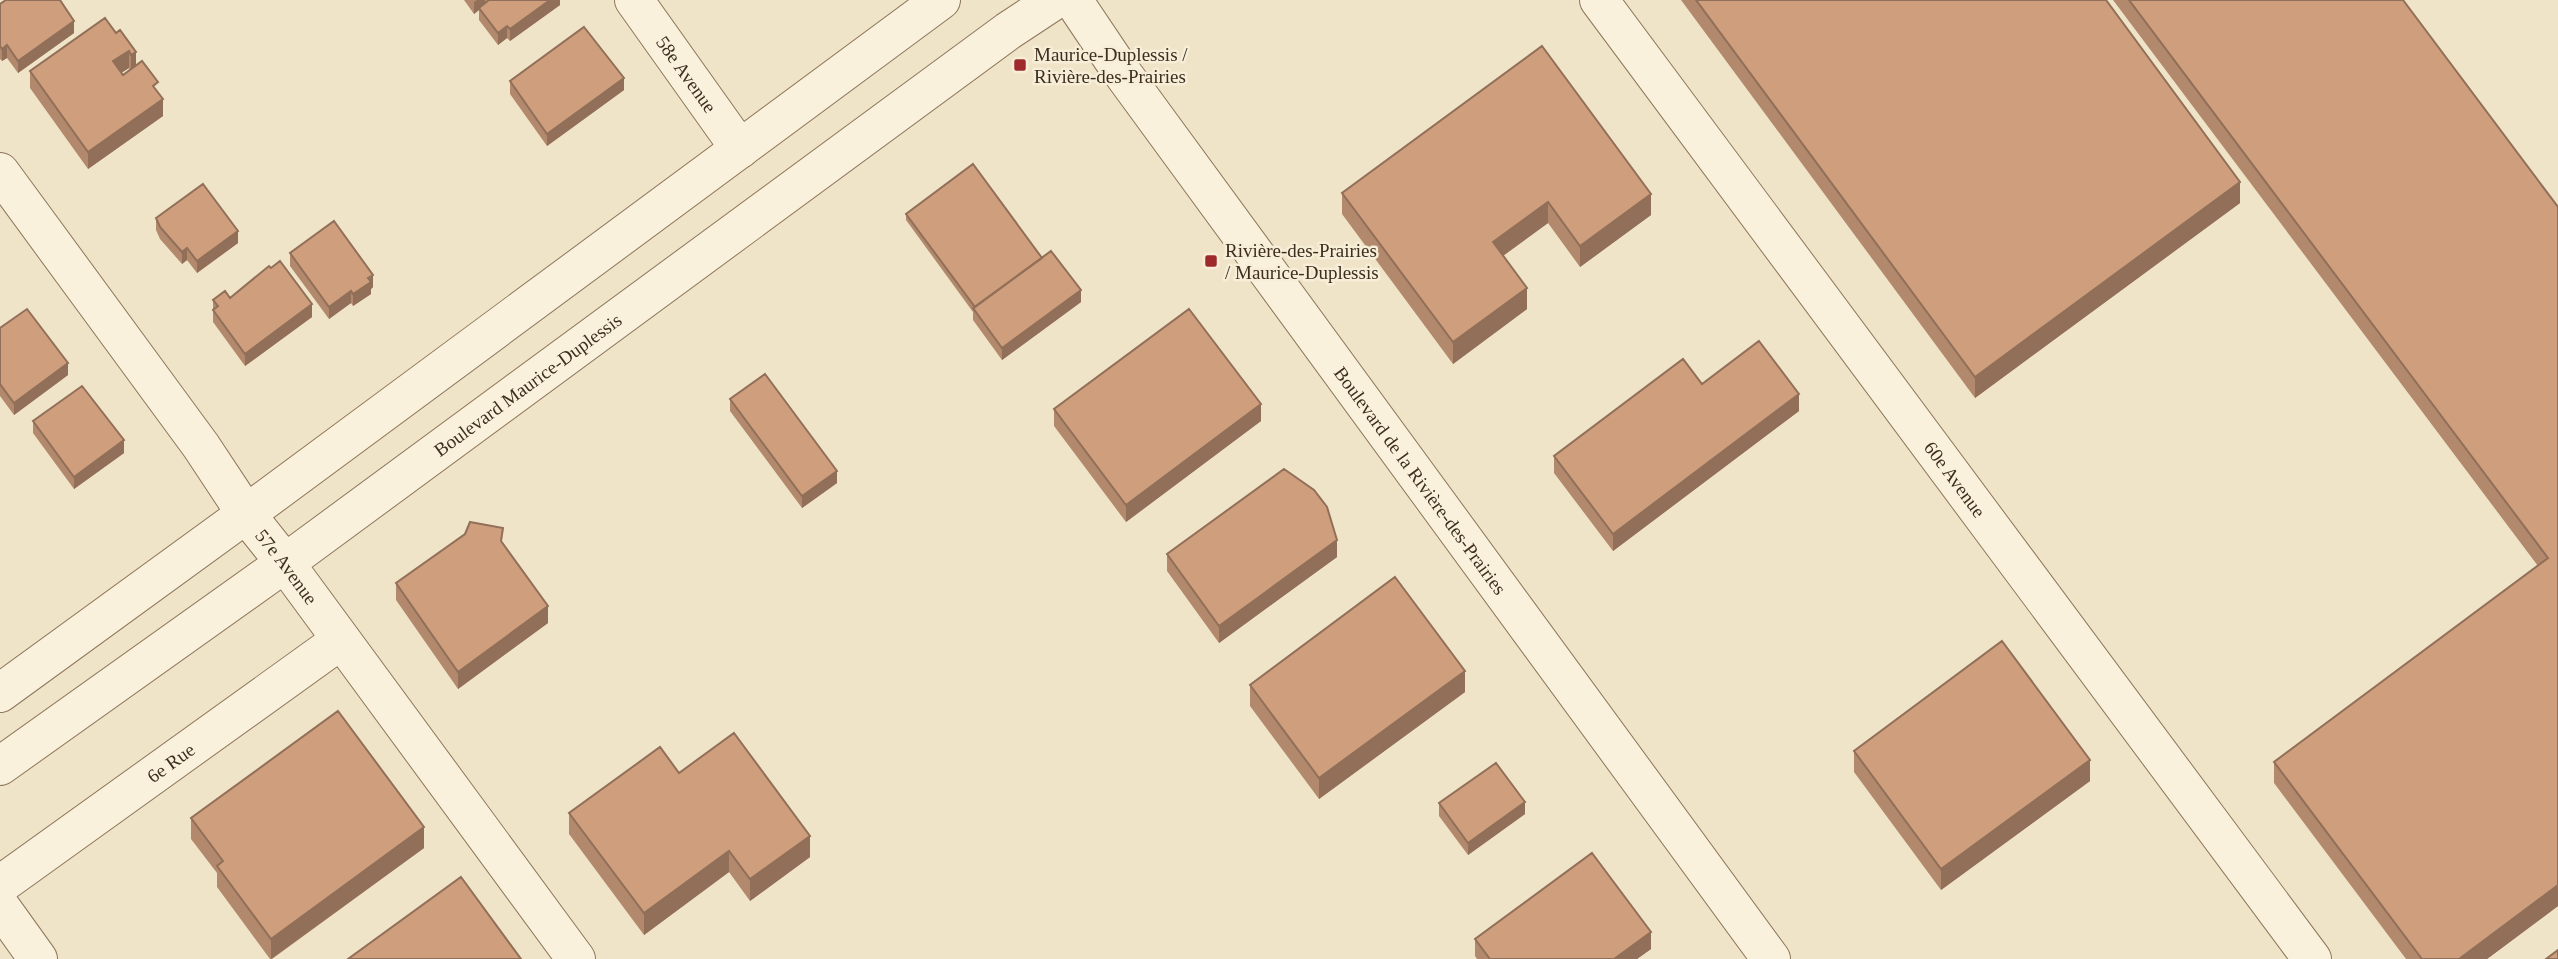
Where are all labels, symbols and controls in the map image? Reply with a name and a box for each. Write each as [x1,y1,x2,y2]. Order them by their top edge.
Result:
street label: 58e Avenue [652,32,721,116]
place label: Maurice-Duplessis / Rivière-des-Prairies [1034,44,1188,87]
marker: Maurice-Duplessis / Rivière-des-Prairies [1012,57,1028,73]
place label: Rivière-des-Prairies / Maurice-Duplessis [1225,240,1379,283]
marker: Rivière-des-Prairies / Maurice-Duplessis [1203,253,1219,269]
street label: Boulevard Maurice-Duplessis [430,309,625,460]
street label: Boulevard de la Rivière-des-Prairies [1330,362,1511,598]
street label: 60e Avenue [1920,437,1990,521]
street label: 57e Avenue [252,525,322,608]
street label: 6e Rue [143,738,198,787]

